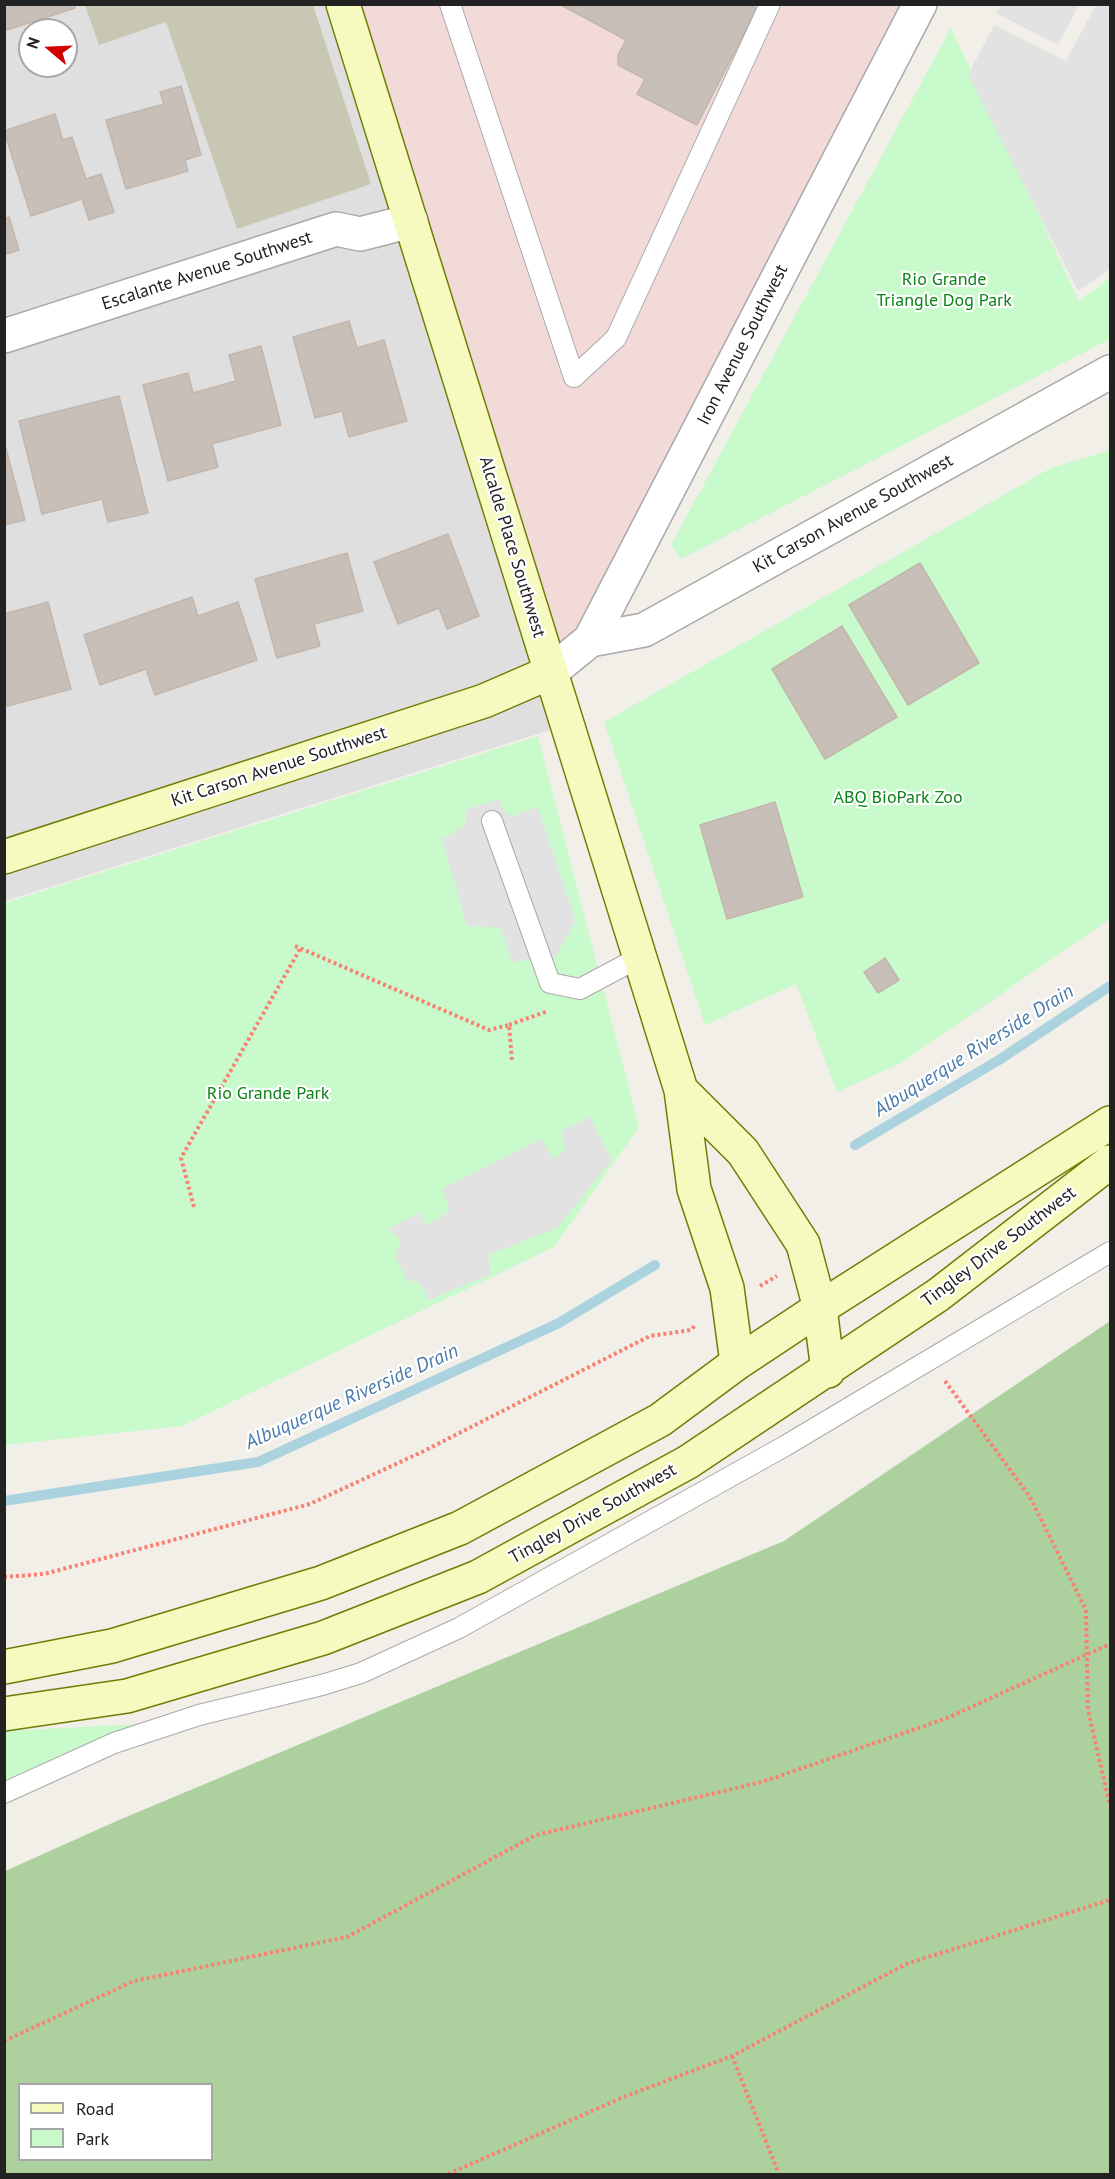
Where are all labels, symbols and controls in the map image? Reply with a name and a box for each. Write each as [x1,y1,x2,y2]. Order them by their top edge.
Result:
north arrow [18,18,78,78]
text: N [22,35,44,51]
street label: Escalante Avenue Southwest [99,227,315,315]
street label: Iron Avenue Southwest [693,261,793,429]
park label: Rio Grande Triangle Dog Park [876,269,1012,312]
street label: Kit Carson Avenue Southwest [749,450,957,578]
street label: Alcalde Place Southwest [474,454,550,640]
street label: Kit Carson Avenue Southwest [169,722,389,812]
park label: ABQ BioPark Zoo [833,787,963,809]
water label: Albuquerque Riverside Drain [870,980,1078,1122]
park label: Rio Grande Park [207,1083,329,1105]
street label: Tingley Drive Southwest [918,1182,1080,1312]
water label: Albuquerque Riverside Drain [242,1339,462,1455]
street label: Tingley Drive Southwest [506,1459,680,1569]
legend [18,2083,213,2161]
text: Road [76,2097,114,2120]
text: Park [76,2127,109,2150]

